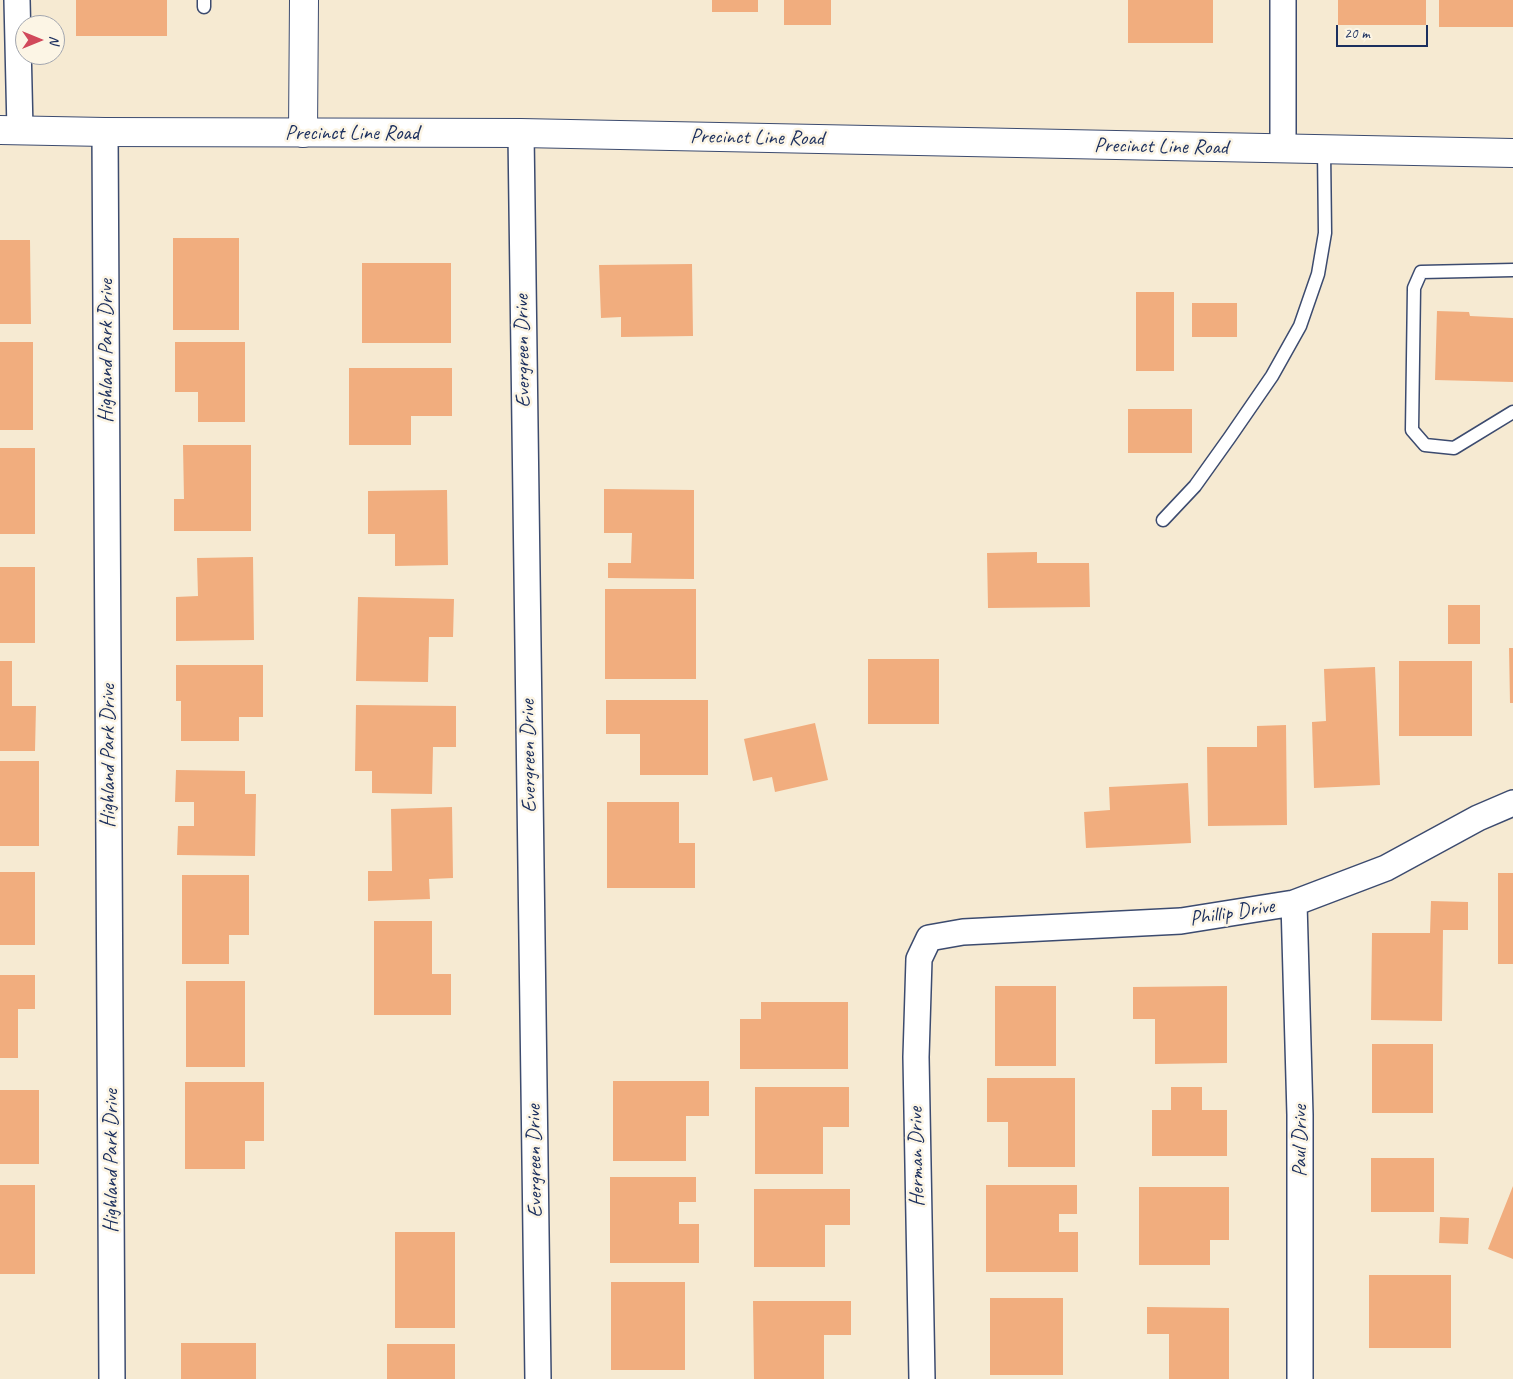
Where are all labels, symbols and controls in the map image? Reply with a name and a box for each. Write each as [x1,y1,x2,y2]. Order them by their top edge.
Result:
north arrow [15,15,65,65]
scale bar [1338,15,1430,47]
text: 20 m [1344,24,1370,43]
text: N [46,36,63,44]
street label: Precinct Line Road [285,120,419,146]
street label: Precinct Line Road [690,124,824,152]
street label: Precinct Line Road [1094,133,1228,161]
street label: Highland Park Drive [93,279,119,423]
street label: Evergreen Drive [509,294,537,408]
street label: Highland Park Drive [95,684,121,828]
street label: Evergreen Drive [515,699,543,813]
street label: Phillip Drive [1188,894,1276,932]
street label: Highland Park Drive [98,1089,124,1233]
street label: Evergreen Drive [521,1104,549,1218]
street label: Paul Drive [1287,1105,1313,1177]
street label: Herman Drive [904,1107,930,1207]

